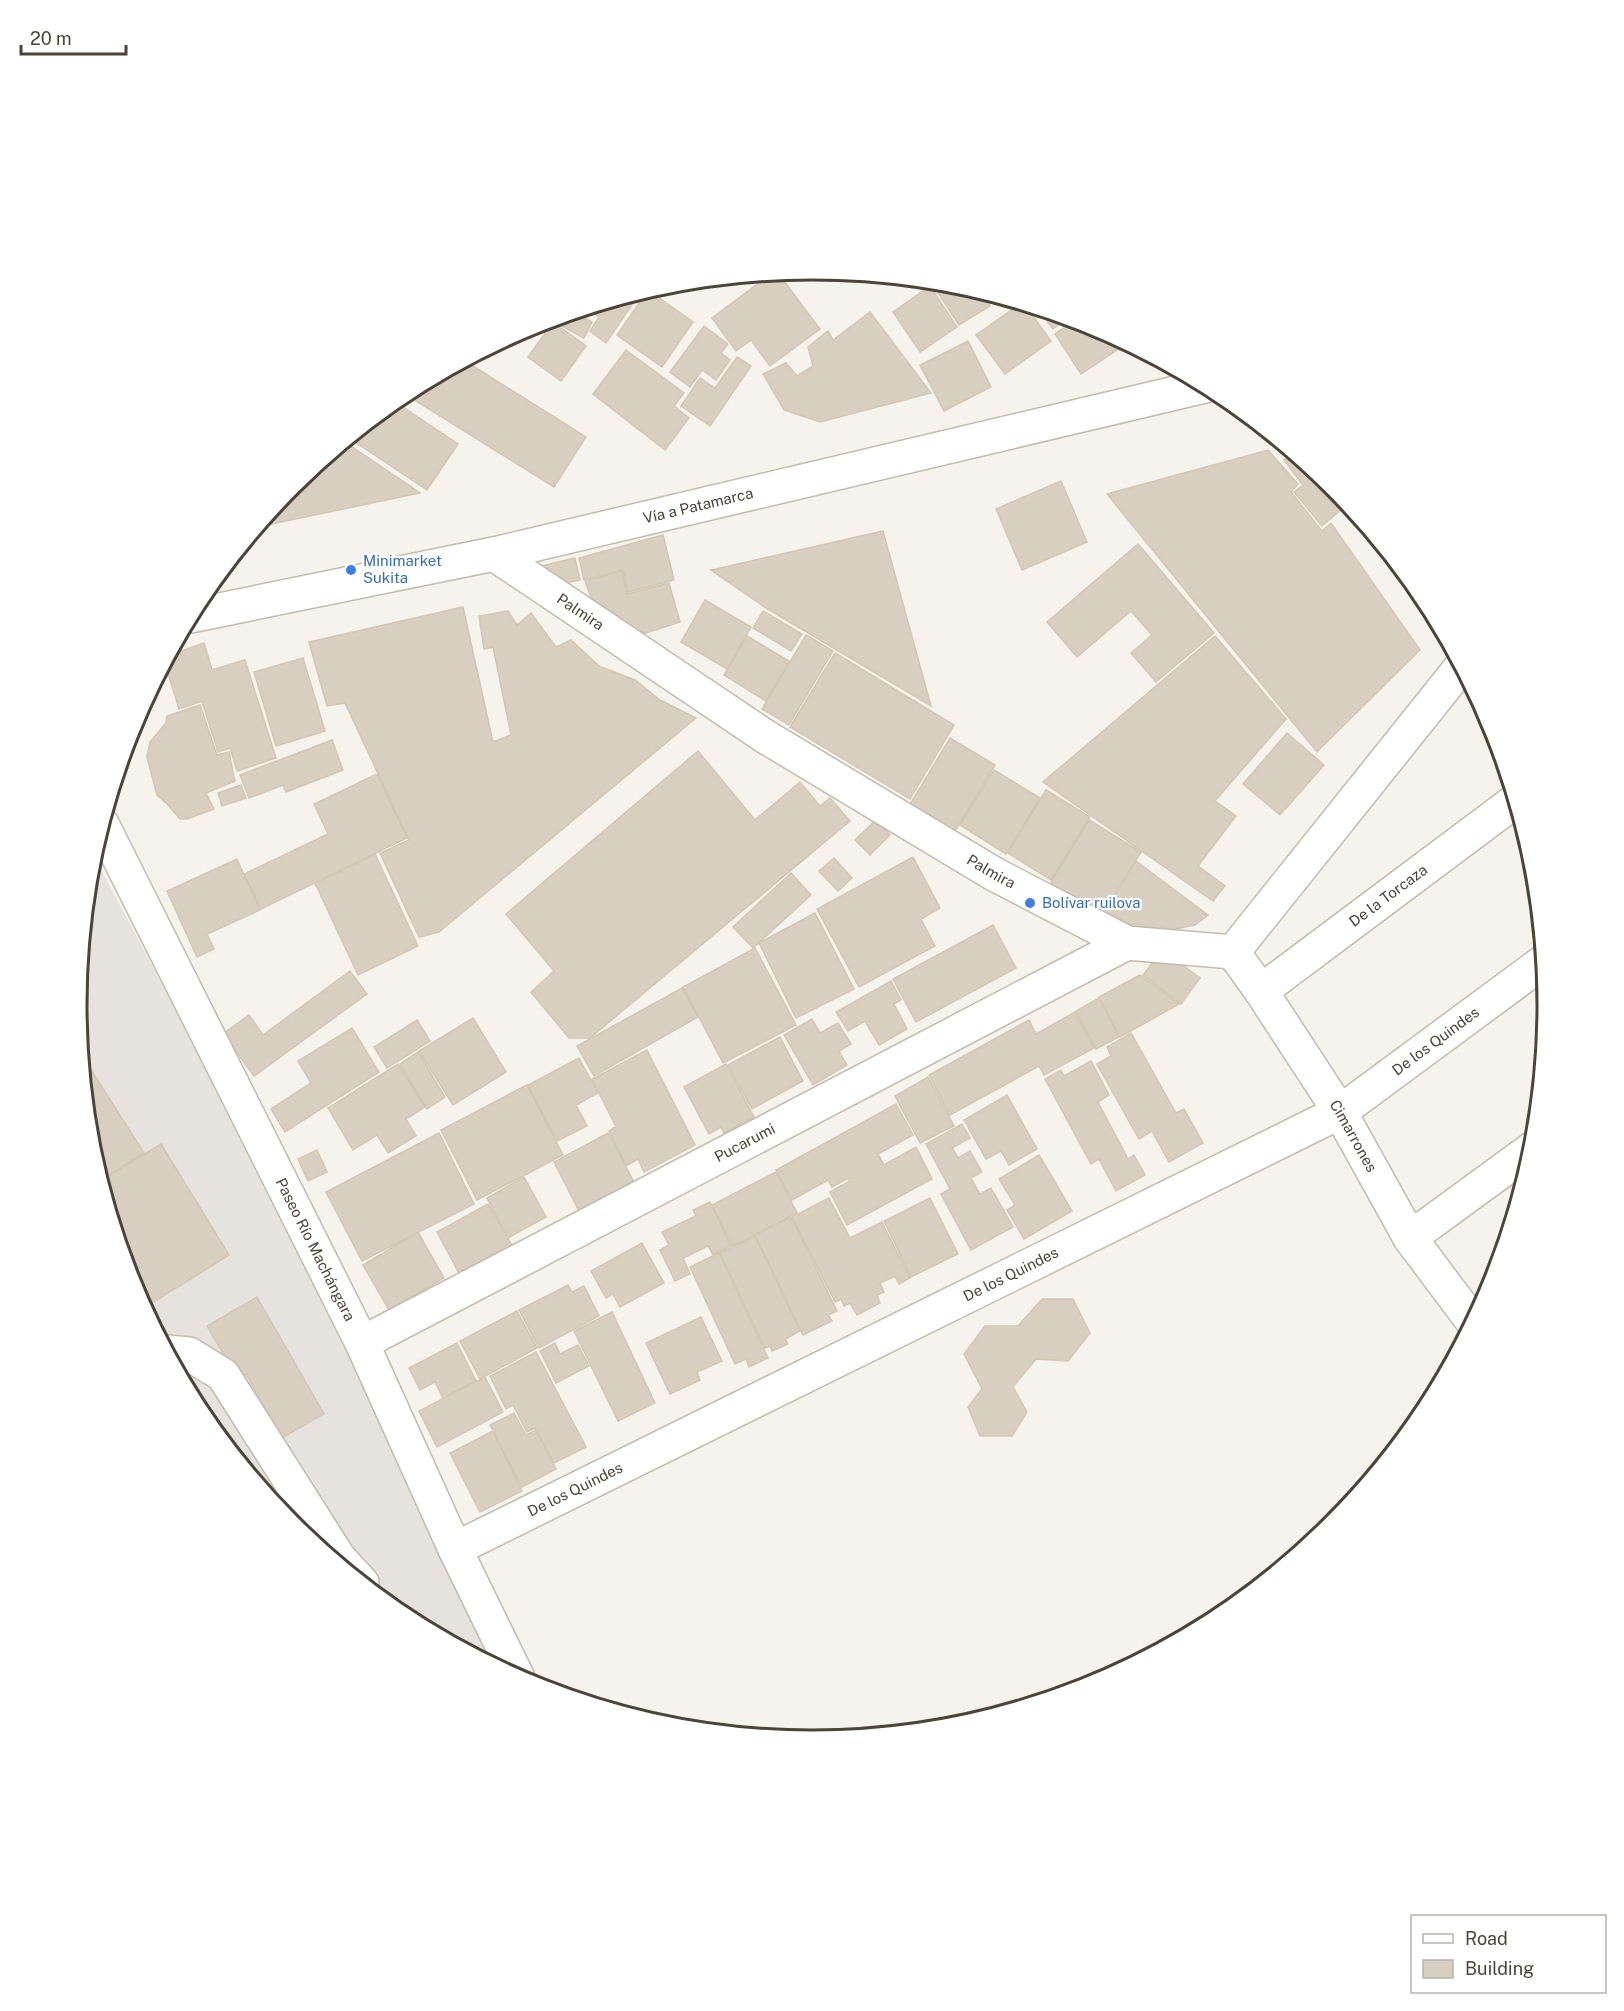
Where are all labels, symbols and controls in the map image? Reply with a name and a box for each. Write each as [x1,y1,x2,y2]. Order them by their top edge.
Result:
scale bar [21,18,126,56]
text: 20 m [30,28,72,49]
street label: Vía a Patamarca [641,484,755,526]
place label: Minimarket Sukita [363,552,442,586]
marker: Minimarket Sukita [344,563,358,577]
street label: Palmira [554,590,607,633]
street label: Palmira [964,851,1018,892]
street label: De la Torcaza [1346,861,1430,930]
place label: Bolívar ruilova [1042,894,1141,911]
marker: Bolívar ruilova [1023,896,1037,910]
street label: De los Quindes [1389,1003,1482,1079]
street label: Cimarrones [1326,1097,1381,1175]
street label: Pucarumi [711,1120,778,1165]
street label: Paseo Río Machángara [273,1175,359,1324]
street label: De los Quindes [960,1243,1061,1305]
street label: De los Quindes [525,1459,625,1520]
legend [1411,1915,1606,1993]
text: Road [1465,1928,1508,1949]
text: Building [1465,1958,1534,1979]

